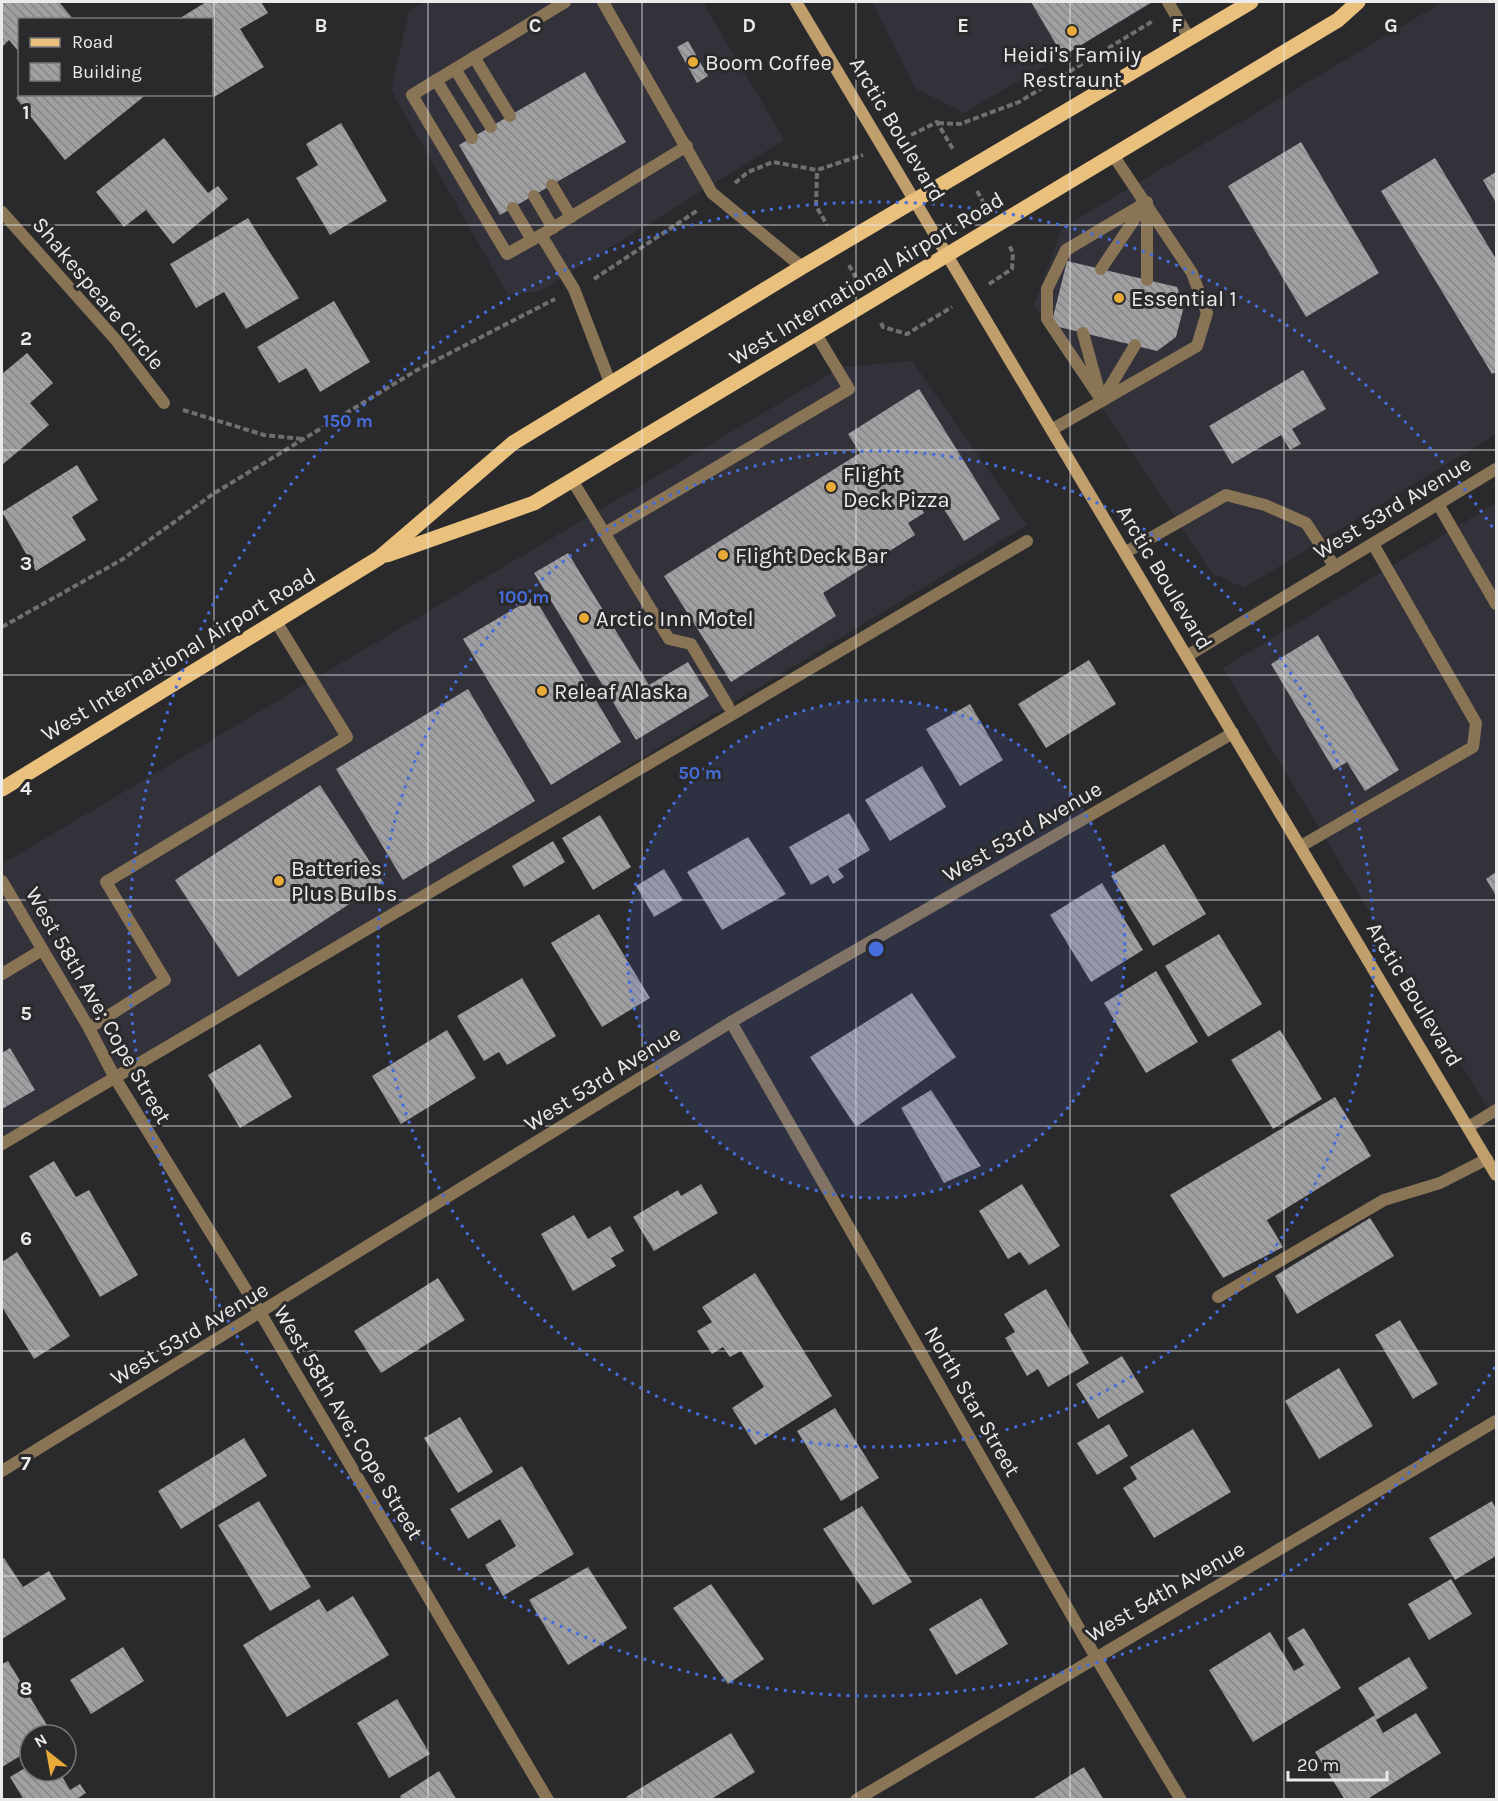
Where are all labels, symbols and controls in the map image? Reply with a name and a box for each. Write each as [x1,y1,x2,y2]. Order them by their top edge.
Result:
text: B [315,14,327,37]
text: C [529,14,541,37]
text: D [742,14,756,37]
text: E [957,14,969,37]
text: F [1172,14,1183,37]
text: G [1384,14,1398,37]
legend [18,18,213,96]
marker: Heidi's Family Restraunt [1065,24,1079,38]
text: Road [72,31,113,53]
place label: Heidi's Family Restraunt [1003,42,1141,93]
place label: Boom Coffee [705,50,832,76]
street label: Arctic Boulevard [844,53,951,206]
marker: Boom Coffee [686,55,700,69]
text: Building [72,61,142,83]
text: 1 [22,101,30,124]
street label: West International Airport Road [725,186,1008,371]
street label: Shakespeare Circle [27,212,170,375]
place label: Essential 1 [1131,286,1237,312]
marker: Essential 1 [1112,291,1126,305]
text: 2 [20,327,32,350]
text: 150 m [323,410,373,432]
street label: West 53rd Avenue [1309,451,1476,565]
place label: Flight Deck Pizza [843,462,950,513]
marker: Flight Deck Pizza [824,480,838,494]
street label: Arctic Boulevard [1111,501,1218,654]
place label: Flight Deck Bar [735,543,887,569]
marker: Flight Deck Bar [716,548,730,562]
text: 3 [20,552,32,575]
street label: West International Airport Road [37,562,320,747]
text: 100 m [499,586,549,608]
place label: Arctic Inn Motel [596,606,754,632]
marker: Arctic Inn Motel [577,611,591,625]
place label: Releaf Alaska [554,679,688,705]
marker: Releaf Alaska [535,684,549,698]
text: 50 m [678,762,722,784]
street label: West 53rd Avenue [938,776,1107,888]
text: 4 [20,777,32,800]
place label: Batteries Plus Bulbs [291,856,397,907]
marker: Batteries Plus Bulbs [272,874,286,888]
street label: West 58th Ave; Cope Street [20,882,178,1128]
street label: Arctic Boulevard [1361,918,1468,1071]
centre of rings [866,939,886,959]
street label: West 53rd Avenue [520,1020,685,1137]
text: 6 [20,1227,32,1250]
street label: West 53rd Avenue [106,1277,273,1391]
street label: West 58th Ave; Cope Street [268,1301,429,1544]
street label: North Star Street [919,1322,1026,1481]
text: 7 [21,1452,31,1475]
street label: West 54th Avenue [1081,1536,1250,1648]
text: 8 [20,1677,32,1700]
north arrow [18,1723,78,1783]
text: N [31,1729,50,1752]
scale bar [1288,1744,1387,1782]
text: 20 m [1297,1754,1339,1776]

